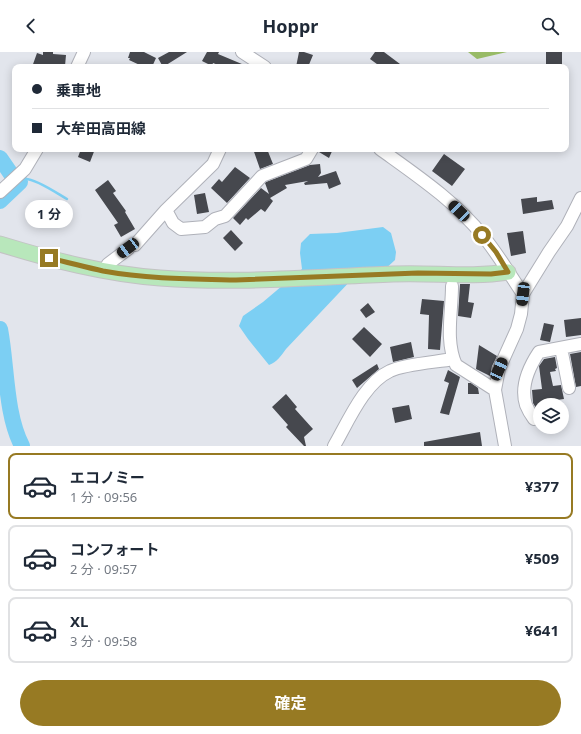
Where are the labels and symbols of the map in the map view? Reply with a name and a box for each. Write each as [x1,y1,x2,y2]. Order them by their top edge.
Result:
car [446,198,472,224]
callout: 1 分 [25,200,73,228]
route start [473,226,491,244]
car [115,236,141,260]
route end [40,249,58,267]
car [516,281,530,307]
car [489,356,509,382]

